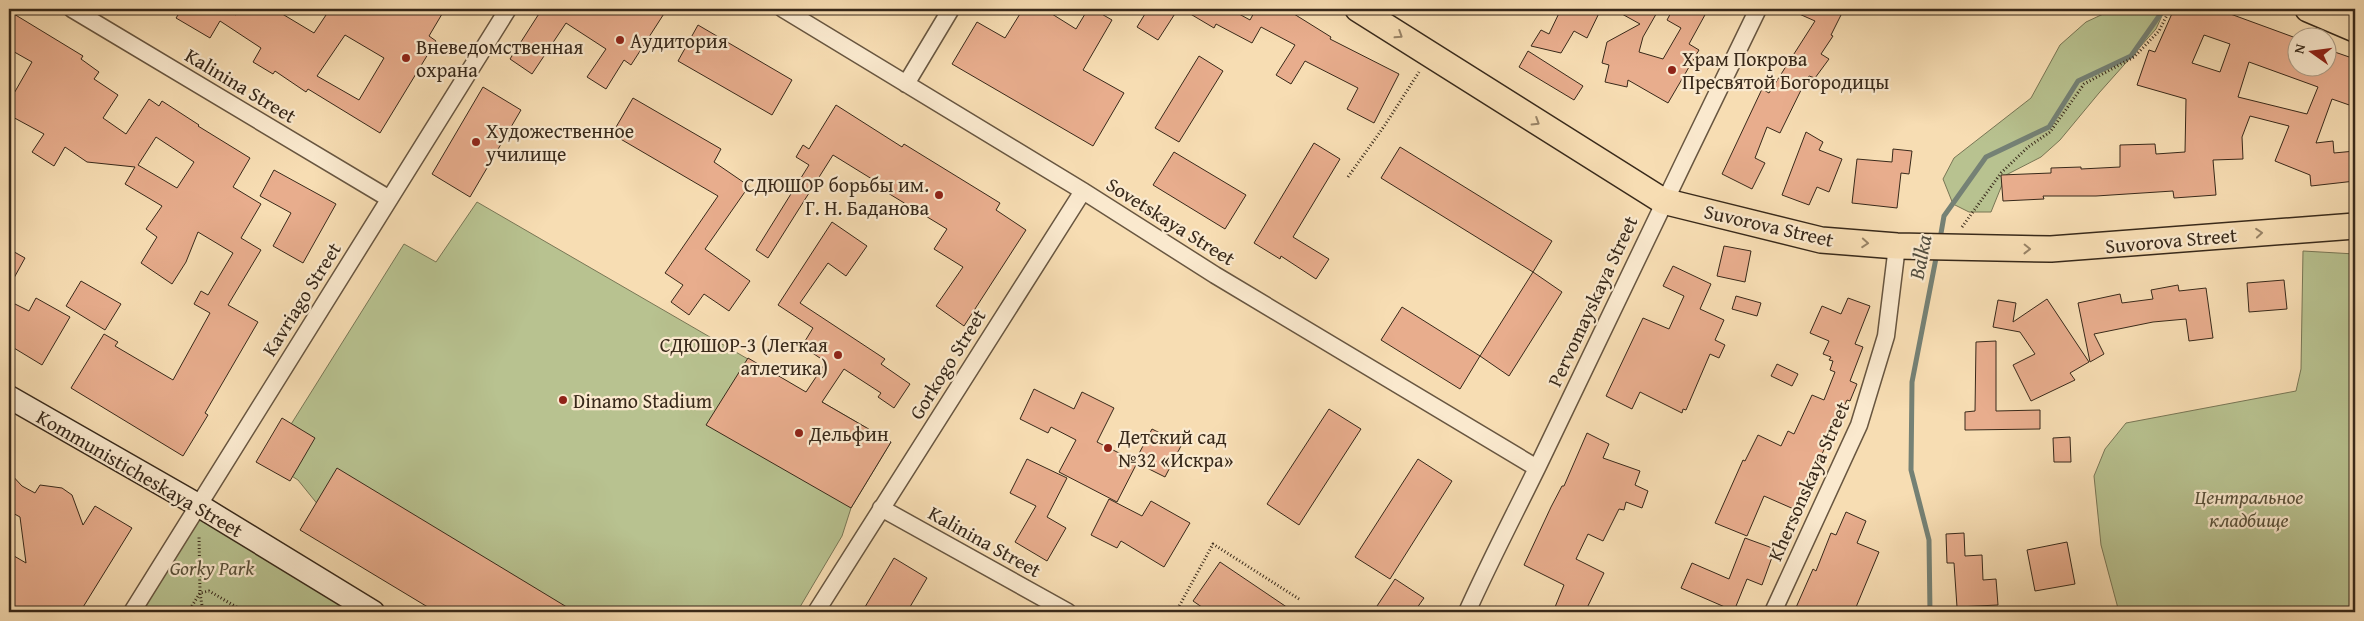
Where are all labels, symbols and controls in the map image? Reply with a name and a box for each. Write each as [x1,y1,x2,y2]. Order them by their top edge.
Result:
place label: Аудитория [630,26,728,55]
north arrow [2286,28,2336,78]
one-way arrow [1393,29,1403,38]
place label: Вневедомственная охрана [416,32,583,84]
marker: Аудитория [614,34,626,46]
street label: Kalinina Street [180,40,302,130]
text: N [2289,41,2310,56]
place label: Храм Покрова Пресвятой Богородицы [1682,44,1889,96]
marker: Вневедомственная охрана [400,52,412,64]
marker: Храм Покрова Пресвятой Богородицы [1666,64,1678,76]
one-way arrow [1531,115,1540,125]
place label: Художественное училище [485,116,634,168]
marker: Художественное училище [470,136,482,148]
place label: СДЮШОР борьбы им. Г. Н. Баданова [744,170,929,222]
street label: Sovetskaya Street [1101,170,1241,272]
marker: СДЮШОР борьбы им. Г. Н. Баданова [933,189,945,201]
street label: Suvorova Street [1701,196,1837,254]
street label: Pervomayskaya Street [1540,211,1644,391]
street label: Suvorova Street [2104,220,2238,260]
one-way arrow [2255,227,2263,238]
water label: Balka [1900,232,1940,283]
street label: Kavriago Street [254,236,348,362]
one-way arrow [1861,238,1869,249]
one-way arrow [2024,244,2031,254]
street label: Gorkogo Street [901,303,993,425]
place label: СДЮШОР-3 (Легкая атлетика) [660,330,828,382]
marker: СДЮШОР-3 (Легкая атлетика) [832,349,844,361]
place label: Dinamo Stadium [573,386,713,415]
marker: Dinamo Stadium [557,394,569,406]
street label: Khersonskaya Street [1760,397,1856,565]
street label: Kommunisticheskaya Street [31,402,249,544]
place label: Дельфин [808,419,889,448]
place label: Детский сад №32 «Искра» [1117,422,1234,474]
marker: Дельфин [793,427,805,439]
marker: Детский сад №32 «Искра» [1102,442,1114,454]
park label: Центральное кладбище [2195,482,2303,534]
street label: Kalinina Street [923,498,1047,584]
park label: Gorky Park [170,553,255,582]

